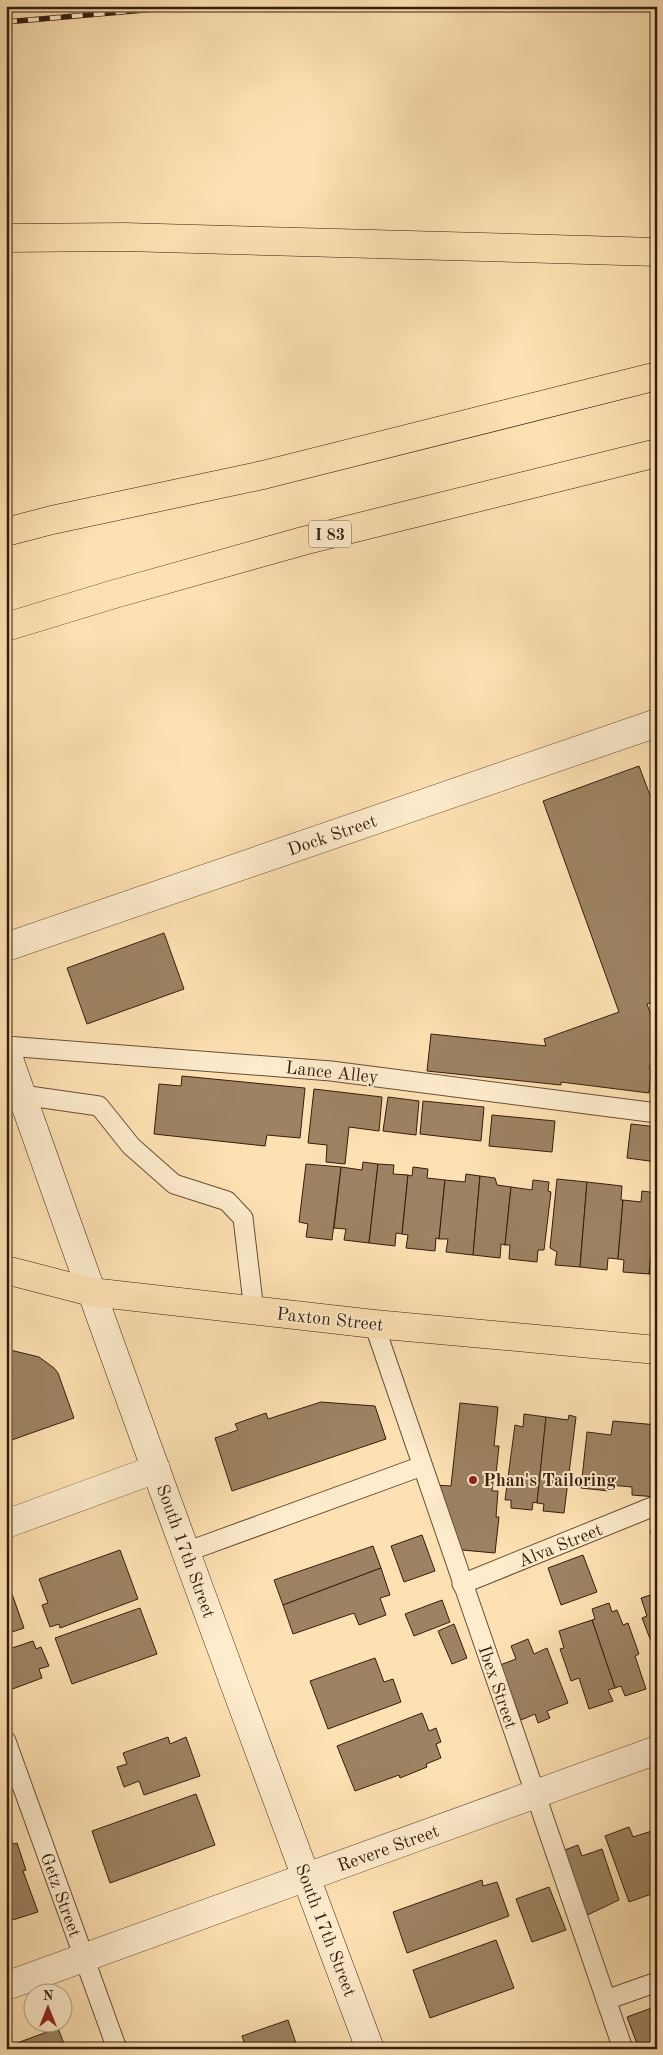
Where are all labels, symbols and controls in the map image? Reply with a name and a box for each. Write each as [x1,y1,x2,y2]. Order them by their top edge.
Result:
road number: I 83 [309,520,351,548]
street label: Dock Street [285,812,379,860]
street label: Lance Alley [285,1059,380,1087]
street label: Paxton Street [276,1305,384,1335]
place label: Phan's Tailoring [483,1472,616,1490]
marker: Phan's Tailoring [467,1474,479,1486]
street label: South 17th Street [153,1482,218,1620]
street label: Alva Street [516,1521,605,1571]
street label: Ibex Street [474,1643,520,1731]
street label: Revere Street [335,1822,441,1876]
street label: Getz Street [37,1851,84,1940]
street label: South 17th Street [291,1862,359,1999]
north arrow [22,1982,72,2032]
text: N [43,1989,54,2003]

